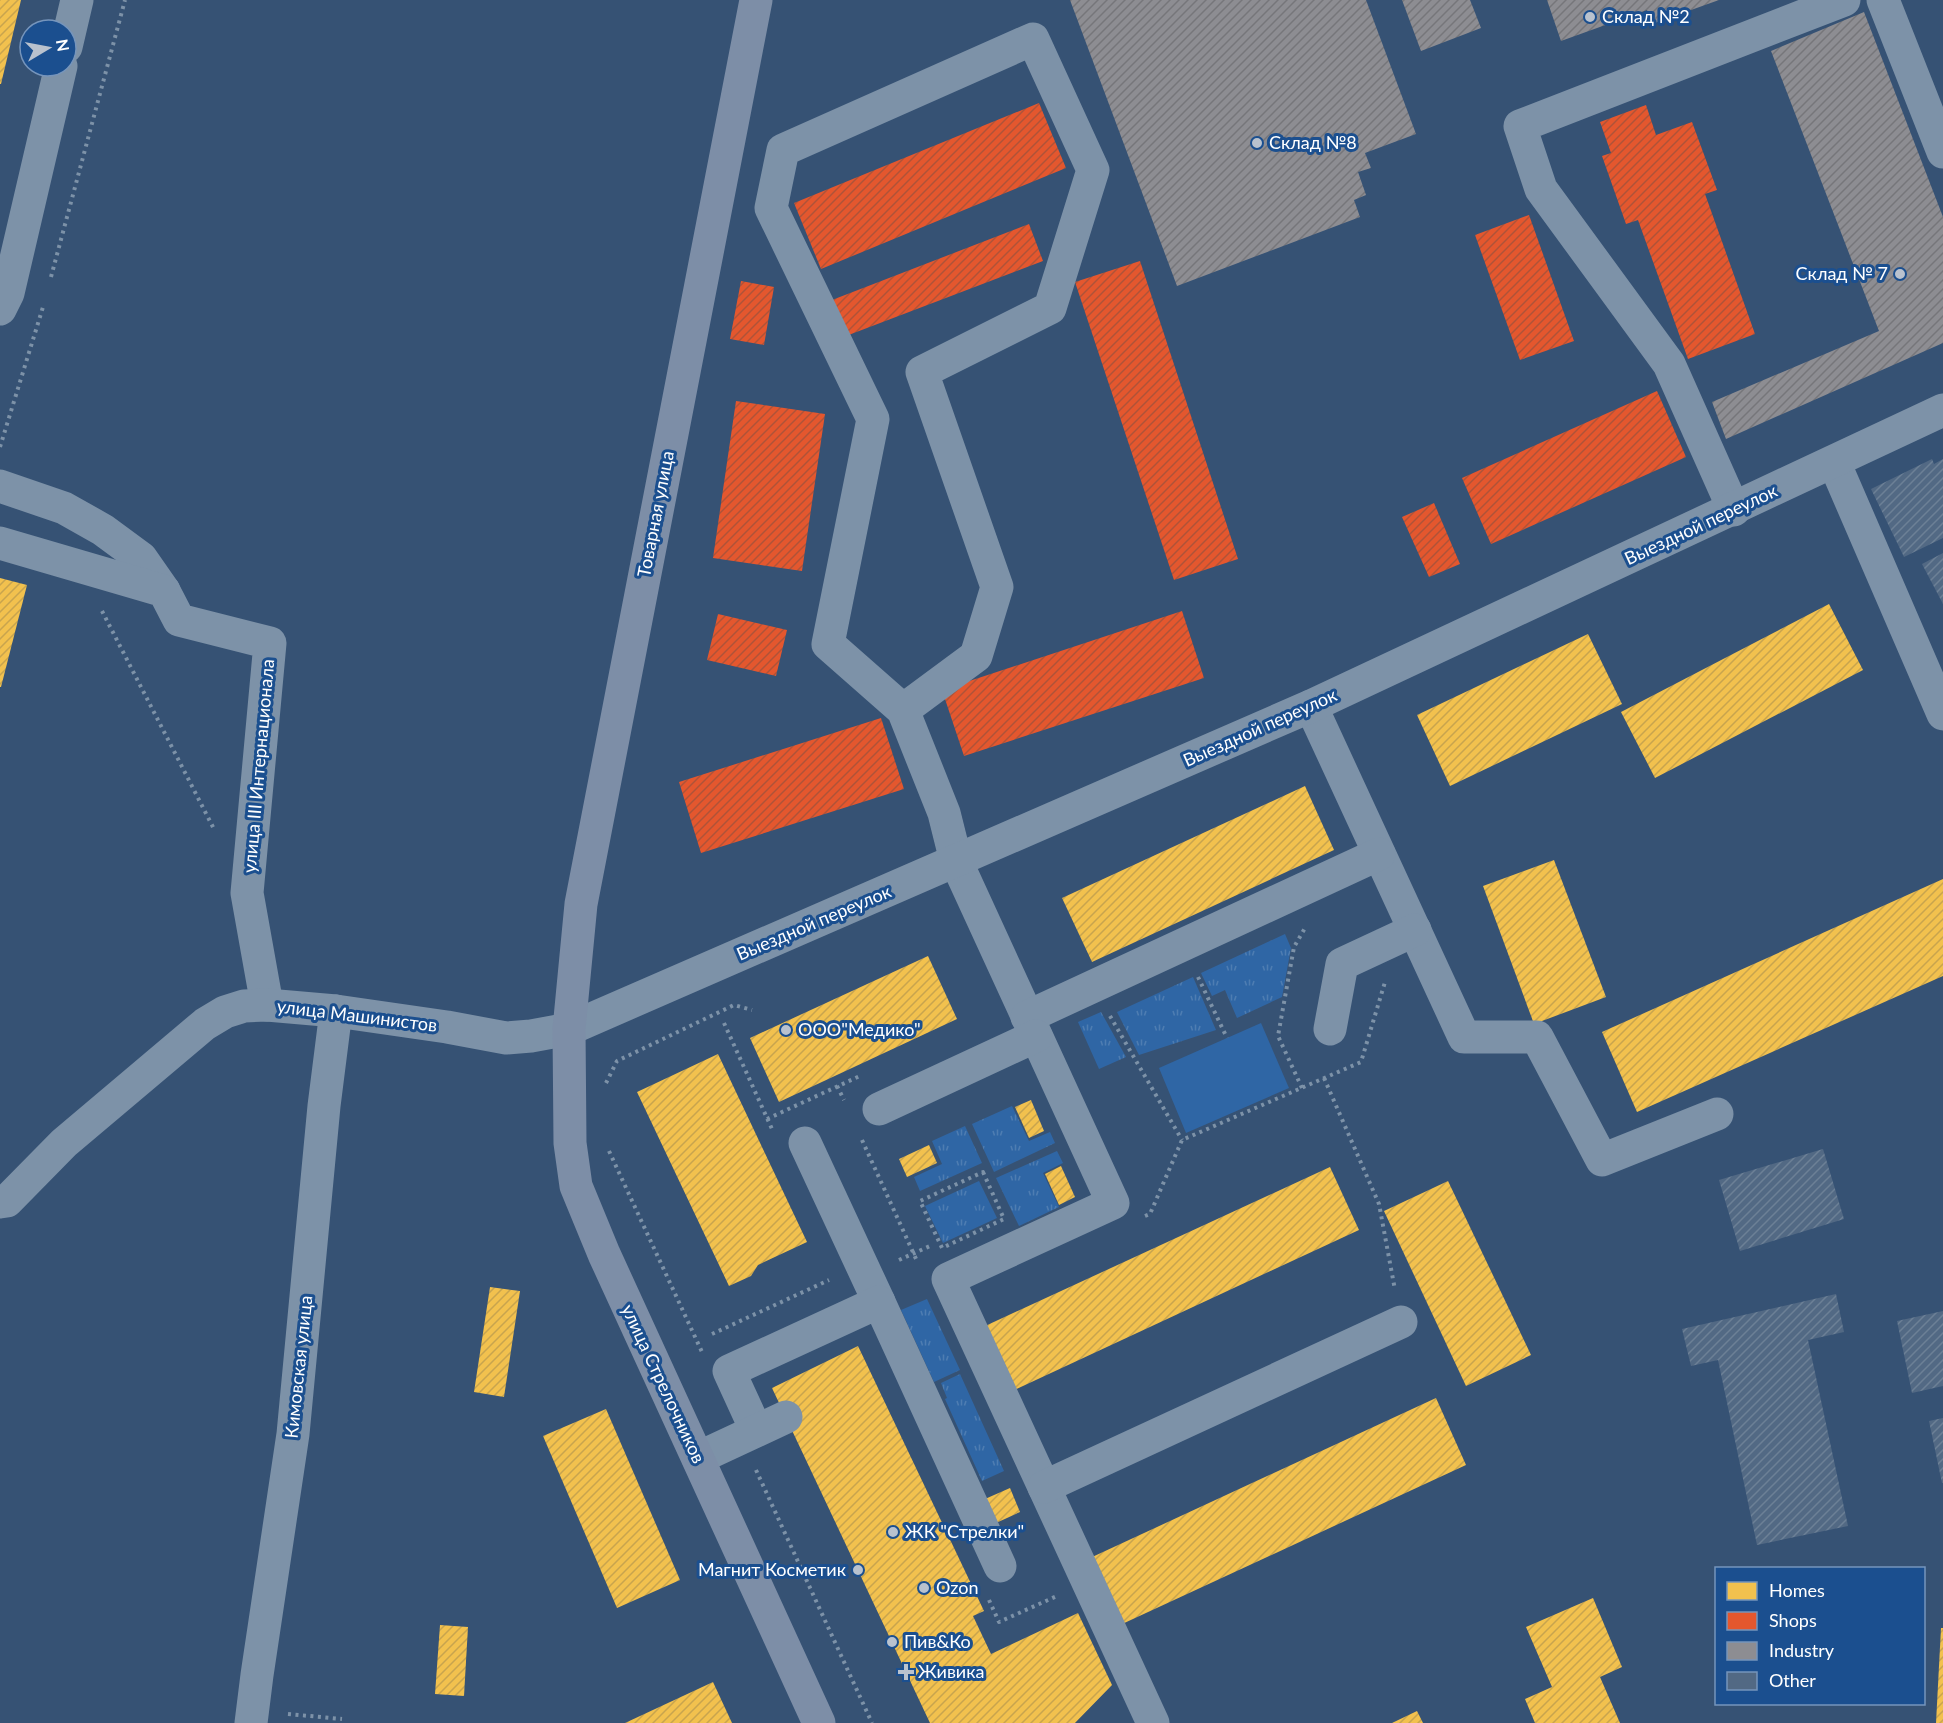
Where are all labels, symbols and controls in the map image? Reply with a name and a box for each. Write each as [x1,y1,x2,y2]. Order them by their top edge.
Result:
place label: Склад №2 [1602,5,1690,27]
marker: Склад №2 [1583,10,1597,24]
north arrow [18,18,78,78]
text: N [53,38,74,53]
place label: Склад №8 [1269,131,1357,153]
marker: Склад №8 [1250,136,1264,150]
place label: Склад № 7 [1796,262,1888,284]
marker: Склад № 7 [1893,267,1907,281]
street label: Товарная улица [632,449,678,579]
street label: Выездной переулок [1621,479,1781,569]
street label: улица III Интернационала [238,658,278,874]
street label: Выездной переулок [1179,683,1340,771]
street label: Выездной переулок [733,879,895,965]
street label: улица Машинистов [276,994,439,1036]
place label: ООО"Медико" [798,1018,921,1040]
marker: ООО"Медико" [779,1023,793,1037]
street label: Кимовская улица [280,1294,316,1439]
street label: улица Стрелочников [617,1301,710,1467]
place label: ЖК "Стрелки" [905,1520,1024,1542]
marker: ЖК "Стрелки" [886,1525,900,1539]
place label: Магнит Косметик [698,1558,847,1580]
marker: Магнит Косметик [851,1563,865,1577]
legend [1715,1567,1925,1705]
place label: Ozon [936,1576,978,1598]
text: Homes [1769,1579,1825,1601]
marker: Ozon [917,1581,931,1595]
text: Shops [1769,1609,1817,1631]
place label: Пив&Ко [904,1630,971,1652]
marker: Пив&Ко [885,1635,899,1649]
text: Industry [1769,1639,1835,1661]
place label: Живика [918,1660,984,1682]
marker: Живика [899,1665,913,1679]
text: Other [1769,1669,1816,1691]

